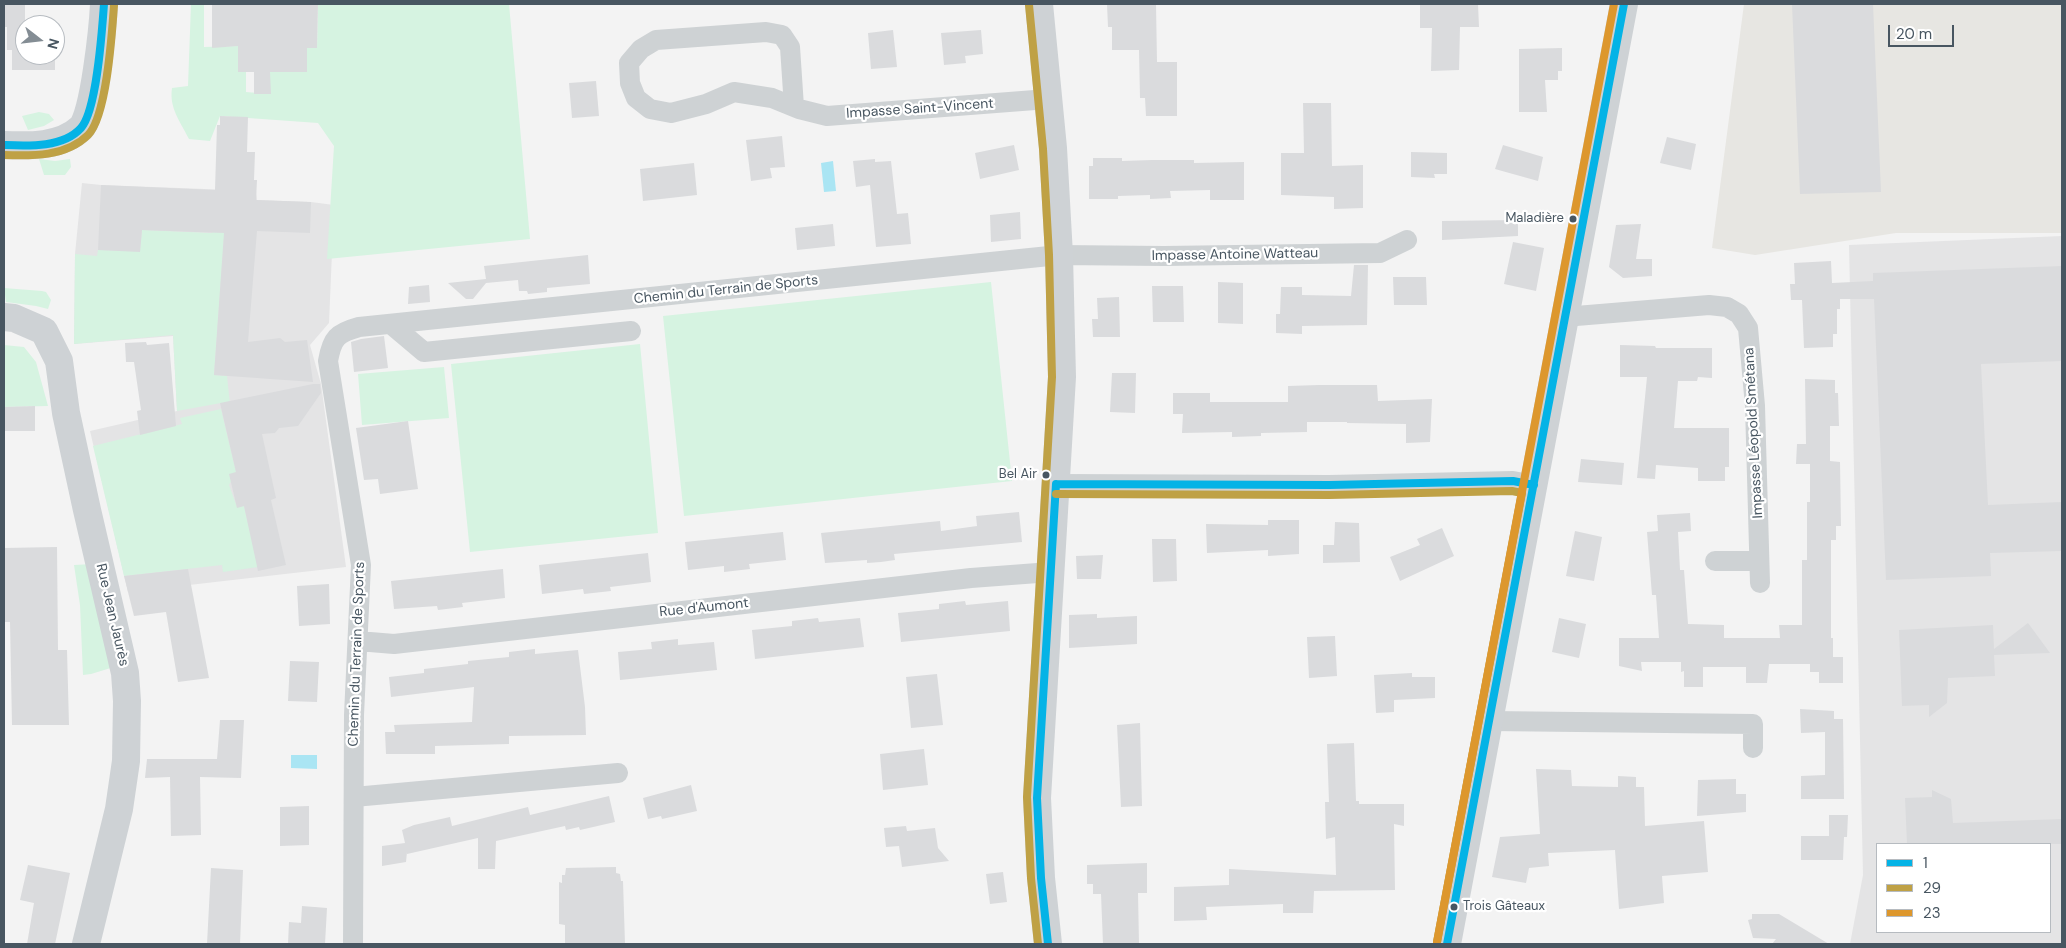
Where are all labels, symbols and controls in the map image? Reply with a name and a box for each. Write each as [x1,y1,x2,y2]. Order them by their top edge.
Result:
north arrow [15,15,65,65]
scale bar [1891,15,1957,47]
text: 20 m [1896,24,1932,44]
text: N [43,36,64,51]
street label: Impasse Saint-Vincent [846,95,994,123]
place label: Maladière [1505,211,1564,227]
marker: Maladière [1568,214,1578,224]
street label: Impasse Antoine Watteau [1152,245,1318,265]
street label: Chemin du Terrain de Sports [633,272,819,308]
street label: Impasse Léopold Smétana [1741,347,1767,519]
place label: Bel Air [999,467,1037,483]
marker: Bel Air [1041,470,1051,480]
street label: Chemin du Terrain de Sports [345,561,369,747]
street label: Rue Jean Jaurès [92,562,132,668]
street label: Rue d'Aumont [659,595,749,621]
legend [1876,843,2051,933]
text: 1 [1923,853,1928,873]
text: 29 [1923,878,1941,898]
place label: Trois Gâteaux [1463,899,1545,915]
marker: Trois Gâteaux [1449,902,1459,912]
text: 23 [1923,903,1941,923]

